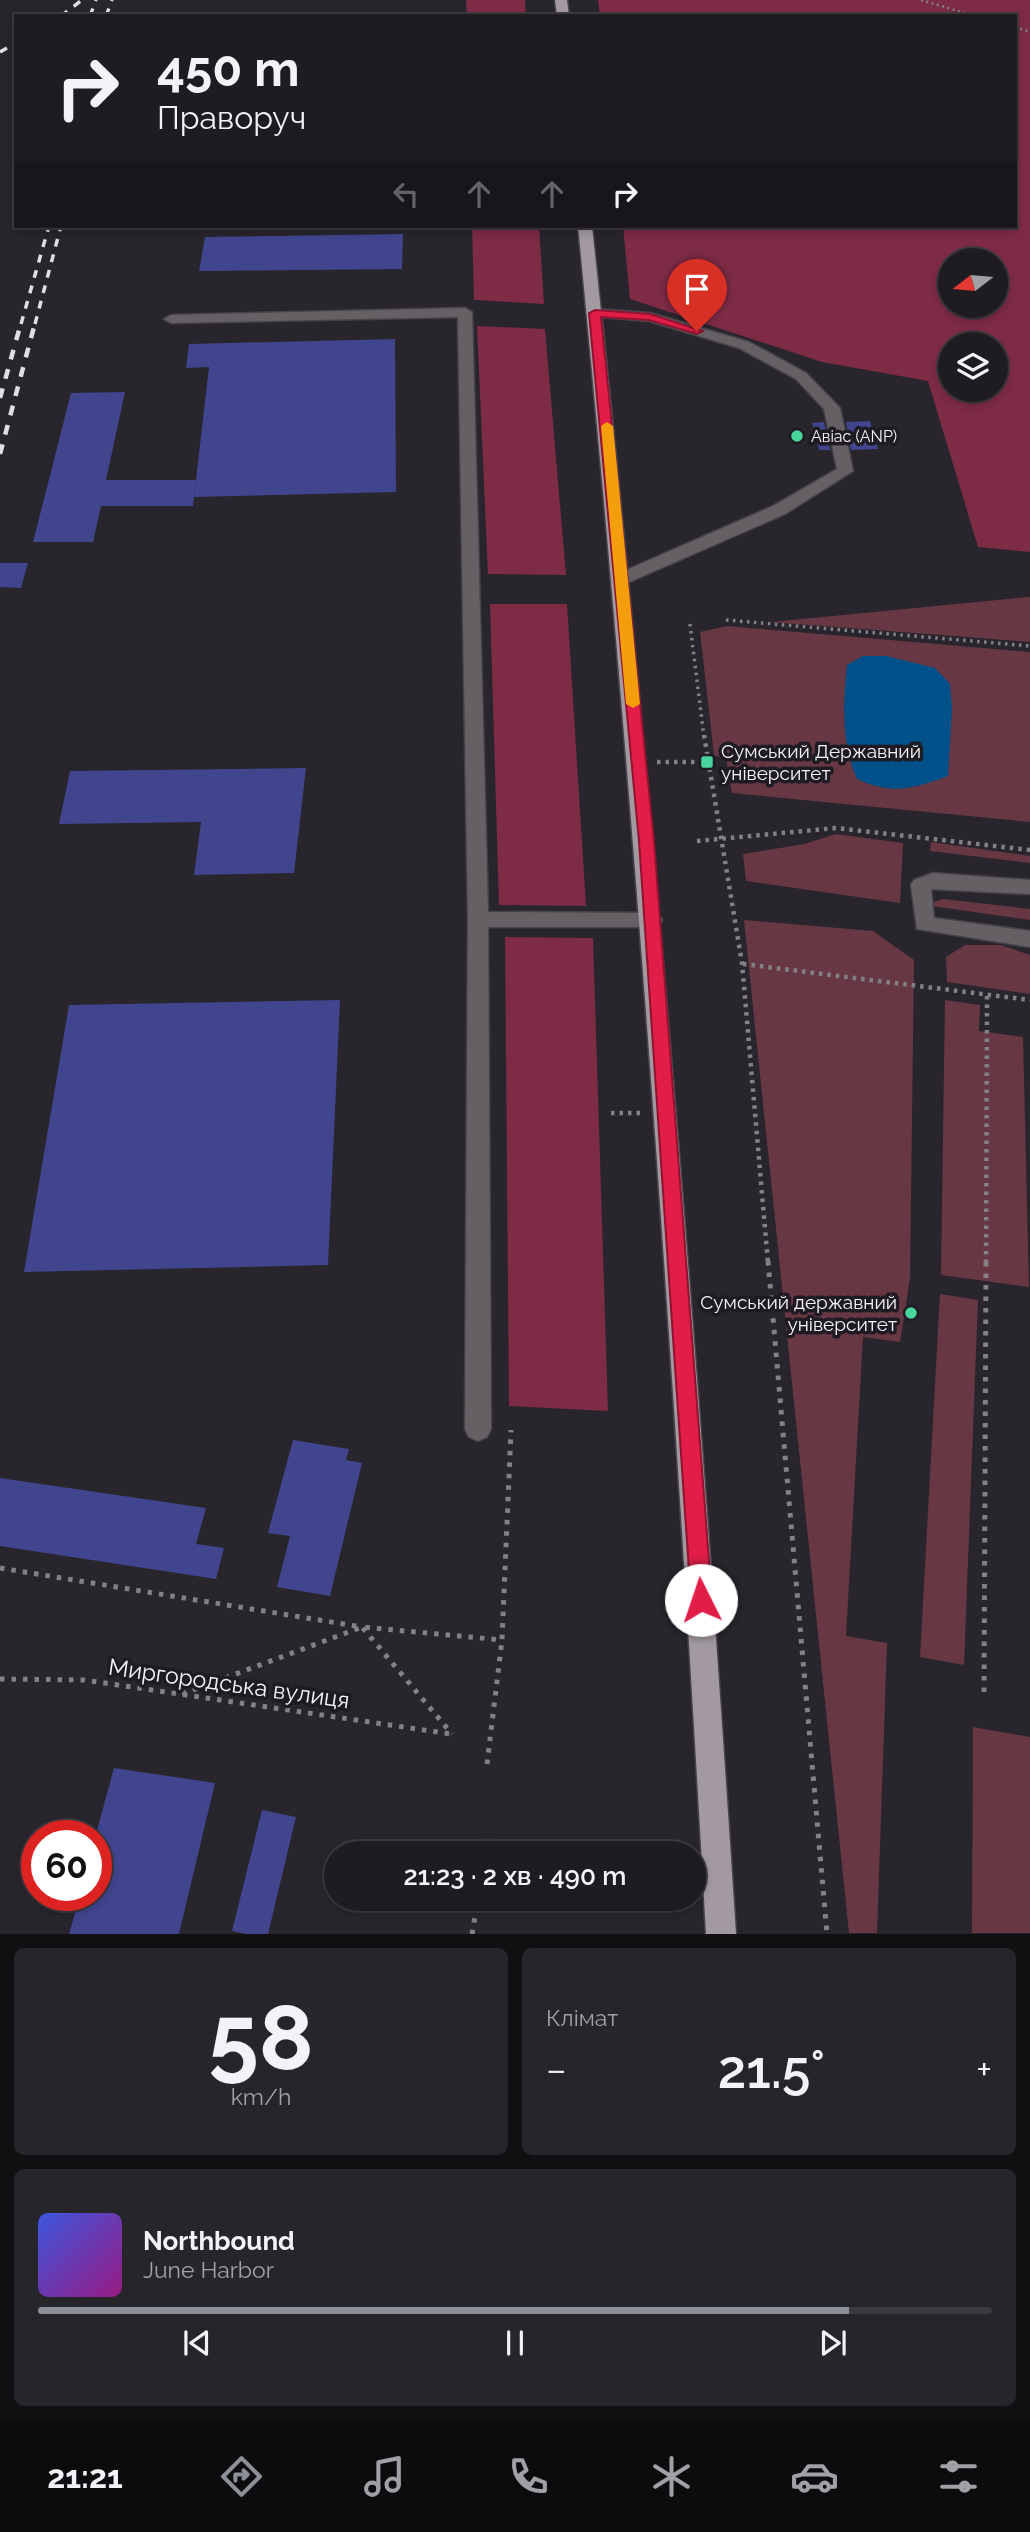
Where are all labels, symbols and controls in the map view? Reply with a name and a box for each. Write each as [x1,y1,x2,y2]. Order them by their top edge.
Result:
text: 450 m [157,40,300,97]
icon: right [42,42,133,133]
text: Праворуч [157,99,306,136]
icon: left [387,175,425,213]
icon: ahead [460,175,498,213]
icon: ahead [533,175,571,213]
icon: right [606,175,644,213]
north arrow [938,248,1008,318]
map controls [938,248,1008,402]
pin [667,259,727,331]
icon: arrive [678,270,716,308]
button: layers [938,332,1008,402]
place label: Авіас (ANP) [811,427,897,446]
marker: Авіас (ANP) [789,428,805,444]
place label: Сумський Державний університет [721,740,921,784]
marker: Сумський Державний університет [699,754,715,770]
place label: Сумський державний університет [700,1291,897,1335]
marker: Сумський державний університет [903,1305,919,1321]
position arrow [664,1563,738,1637]
street label: Миргородська вулиця [107,1653,351,1713]
speed limit sign: 60 [21,1820,112,1911]
text: 21:23 · 2 хв · 490 m [404,1861,626,1891]
text: 58 [208,1984,314,2091]
text: Клімат [546,2004,618,2031]
text: 21.5° [718,2039,825,2100]
text: − [546,2047,566,2092]
text: + [976,2047,992,2092]
text: km/h [231,2083,291,2110]
text: Northbound [143,2226,295,2256]
text: June Harbor [143,2256,274,2283]
icon: previous [178,2324,216,2362]
icon: pause [496,2324,534,2362]
icon: next [814,2324,852,2362]
icon: directions [217,2452,266,2501]
icon: music [360,2452,409,2501]
icon: phone [504,2452,553,2501]
icon: climate [647,2452,696,2501]
icon: car [790,2452,839,2501]
icon: filters [934,2452,983,2501]
text: 21:21 [47,2458,123,2495]

